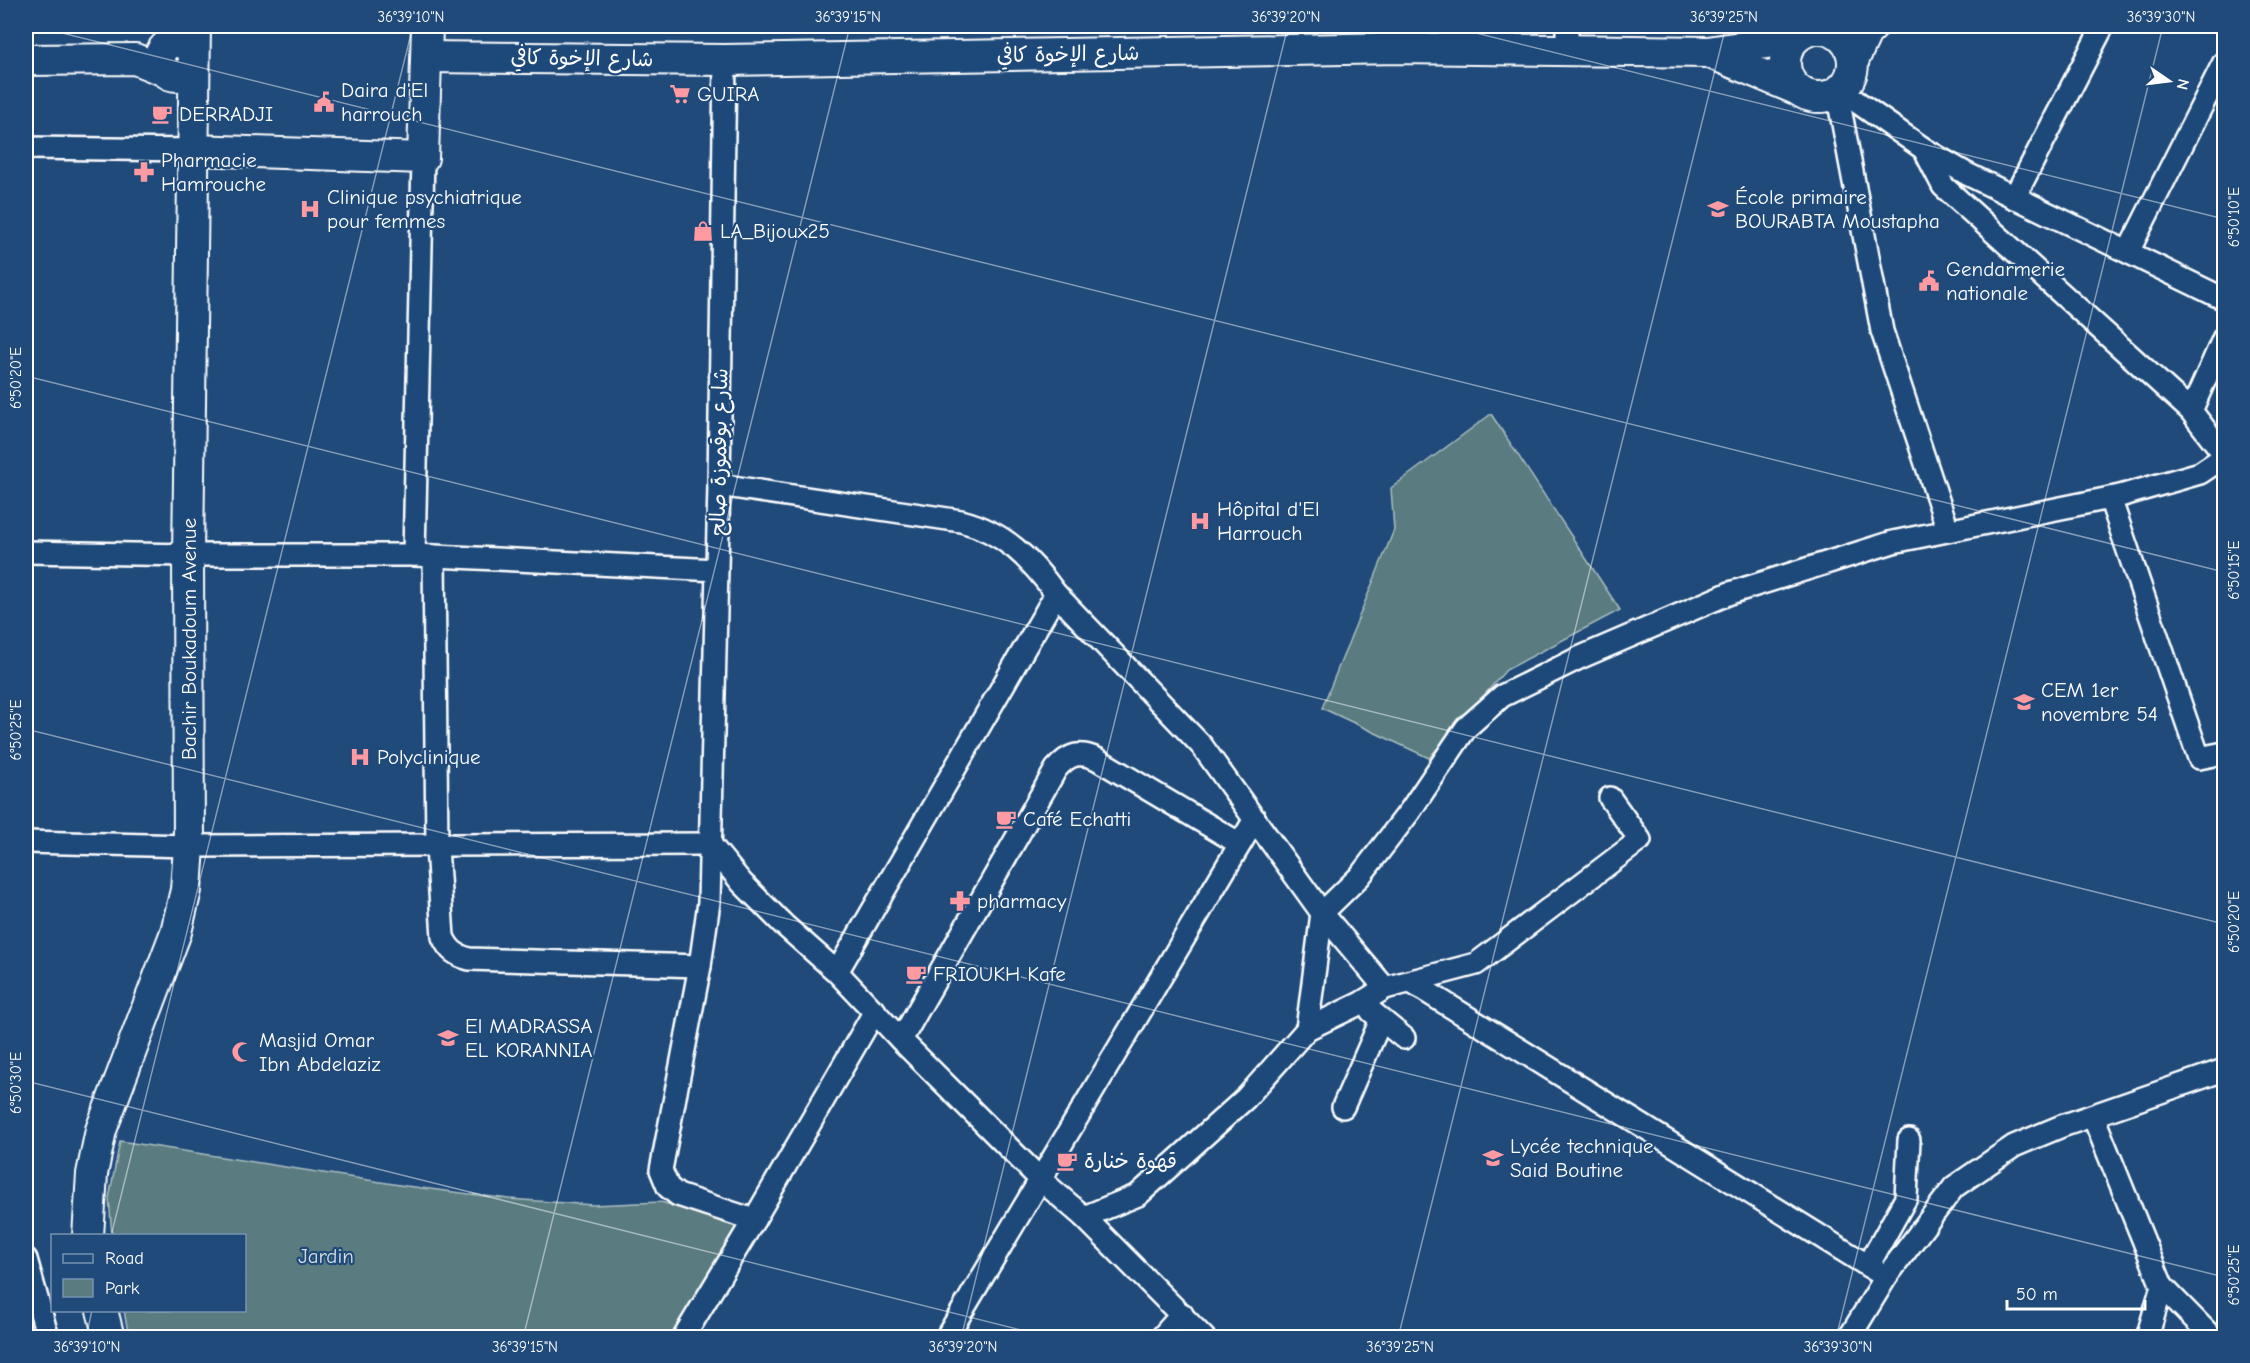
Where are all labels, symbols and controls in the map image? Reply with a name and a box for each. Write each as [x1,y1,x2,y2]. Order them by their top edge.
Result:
text: 36°39'10"N [378,8,445,26]
text: 36°39'15"N [815,8,881,26]
text: 36°39'20"N [1252,8,1320,26]
text: 36°39'25"N [1690,8,1758,26]
text: 36°39'30"N [2127,8,2195,26]
street label: شارع الإخوة كافي [996,39,1140,70]
street label: شارع الإخوة كافي [510,43,654,74]
north arrow [2139,51,2199,111]
text: N [2173,77,2193,92]
place label: Daira d'El harrouch [341,78,428,126]
supermarket icon: GUIRA [668,82,692,106]
place label: GUIRA [697,82,760,106]
public building icon: Daira d'El harrouch [312,90,336,114]
cafe icon: DERRADJI [150,102,174,126]
place label: DERRADJI [179,102,273,126]
place label: Pharmacie Hamrouche [161,148,266,196]
pharmacy icon: Pharmacie Hamrouche [132,160,156,184]
place label: Clinique psychiatrique pour femmes [327,185,522,233]
place label: École primaire BOURABTA Moustapha [1735,185,1940,233]
text: 6°50'10"E [2225,187,2243,247]
hospital icon: Clinique psychiatrique pour femmes [298,197,322,221]
school or university icon: École primaire BOURABTA Moustapha [1706,197,1730,221]
shop icon: LA_Bijoux25 [691,219,715,243]
place label: LA_Bijoux25 [720,219,830,243]
place label: Gendarmerie nationale [1946,257,2065,305]
public building icon: Gendarmerie nationale [1917,269,1941,293]
text: 6°50'20"E [7,347,25,409]
street label: شارع بوقموزة صالح [706,368,735,536]
place label: Hôpital d'El Harrouch [1217,497,1320,545]
hospital icon: Hôpital d'El Harrouch [1188,509,1212,533]
street label: Bachir Boukadoum Avenue [177,518,201,760]
text: 6°50'15"E [2225,540,2243,600]
place label: CEM 1er novembre 54 [2041,678,2158,726]
school or university icon: CEM 1er novembre 54 [2012,690,2036,714]
text: 6°50'25"E [7,699,25,761]
hospital icon: Polyclinique [348,745,372,769]
place label: Polyclinique [377,745,481,769]
cafe icon: Café Echatti [994,807,1018,831]
place label: Café Echatti [1023,807,1131,831]
pharmacy icon: pharmacy [948,889,972,913]
place label: pharmacy [977,889,1067,913]
text: 6°50'20"E [2225,891,2243,953]
cafe icon: FRIOUKH Kafe [904,962,928,986]
place label: FRIOUKH Kafe [933,962,1066,986]
place label: El MADRASSA EL KORANNIA [465,1014,592,1062]
school or university icon: El MADRASSA EL KORANNIA [436,1026,460,1050]
place label: Masjid Omar Ibn Abdelaziz [259,1028,381,1076]
mosque icon: Masjid Omar Ibn Abdelaziz [230,1040,254,1064]
text: 6°50'30"E [7,1052,25,1114]
place label: Lycée technique Said Boutine [1510,1134,1654,1182]
school or university icon: Lycée technique Said Boutine [1481,1146,1505,1170]
cafe icon: قهوة خنارة [1055,1149,1079,1173]
place label: قهوة خنارة [1084,1149,1177,1175]
legend [51,1234,246,1312]
park label: Jardin [298,1244,354,1268]
text: 6°50'25"E [2225,1244,2243,1306]
text: Road [105,1248,144,1269]
scale bar [2007,1273,2145,1311]
text: Park [105,1278,140,1299]
text: 50 m [2016,1284,2058,1305]
text: 36°39'10"N [54,1338,121,1356]
text: 36°39'15"N [492,1338,558,1356]
text: 36°39'20"N [929,1338,997,1356]
text: 36°39'25"N [1366,1338,1434,1356]
text: 36°39'30"N [1804,1338,1872,1356]

